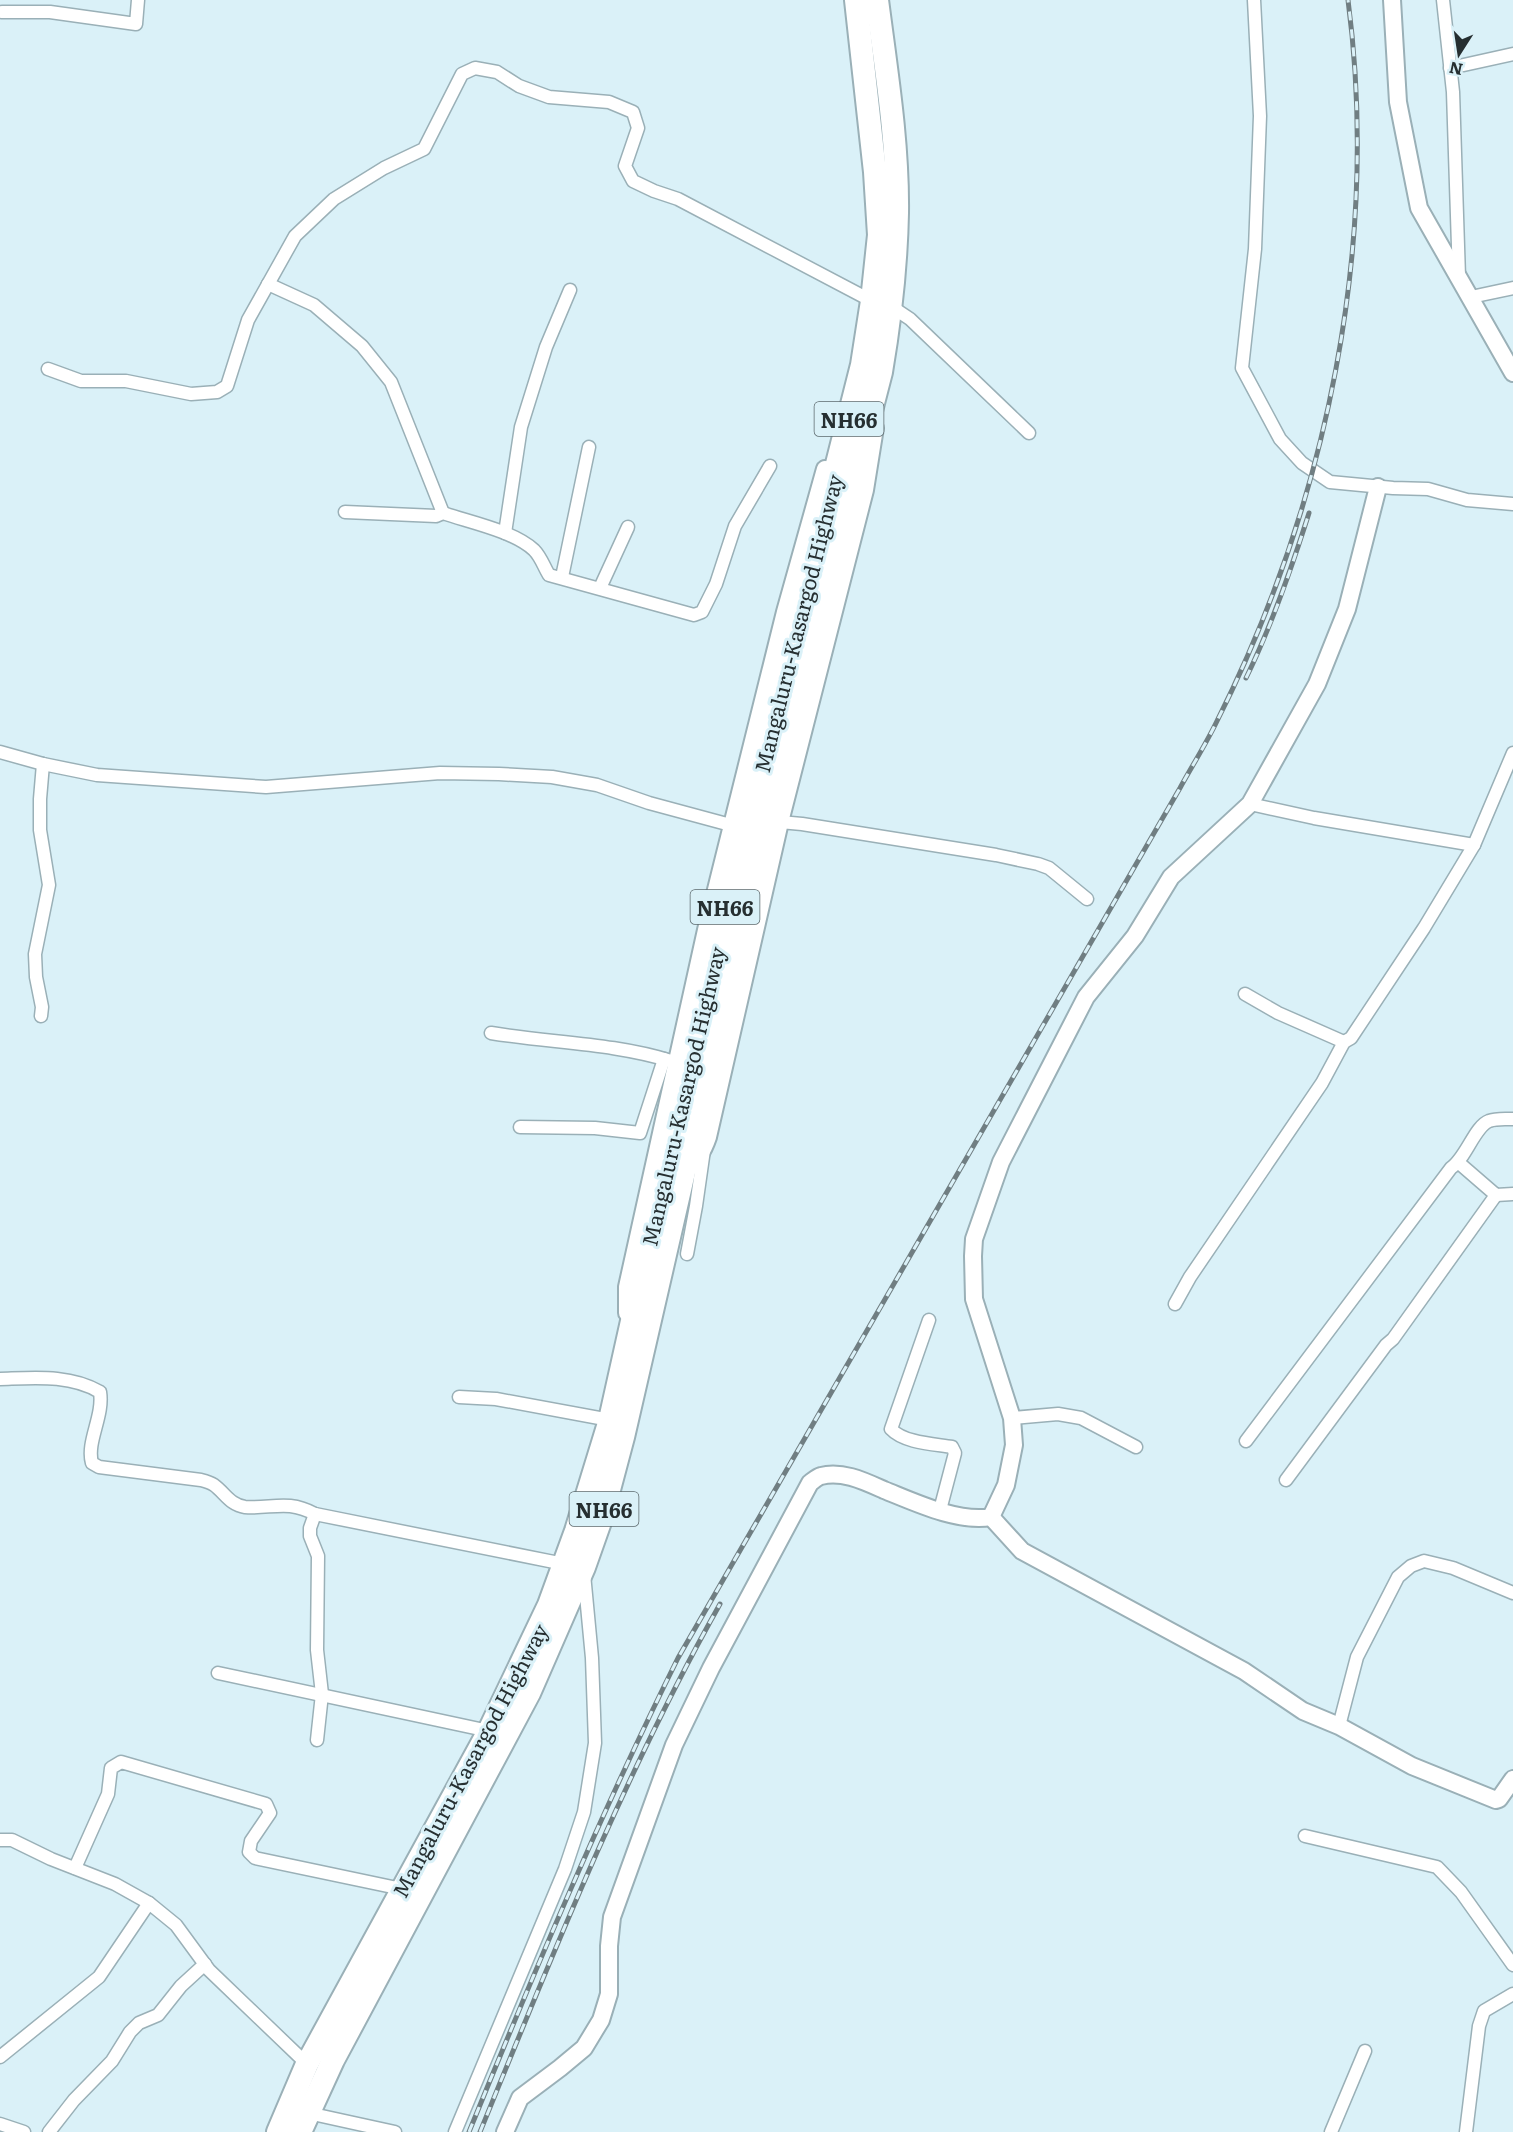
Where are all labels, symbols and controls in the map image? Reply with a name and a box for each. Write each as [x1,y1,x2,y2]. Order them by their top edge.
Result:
north arrow [1429,24,1489,84]
text: N [1447,57,1465,83]
road number: NH66 [814,402,884,436]
street label: Mangaluru-Kasargod Highway [745,470,849,775]
road number: NH66 [690,890,760,924]
street label: Mangaluru-Kasargod Highway [632,942,732,1249]
road number: NH66 [570,1492,638,1526]
street label: Mangaluru-Kasargod Highway [383,1617,555,1903]

